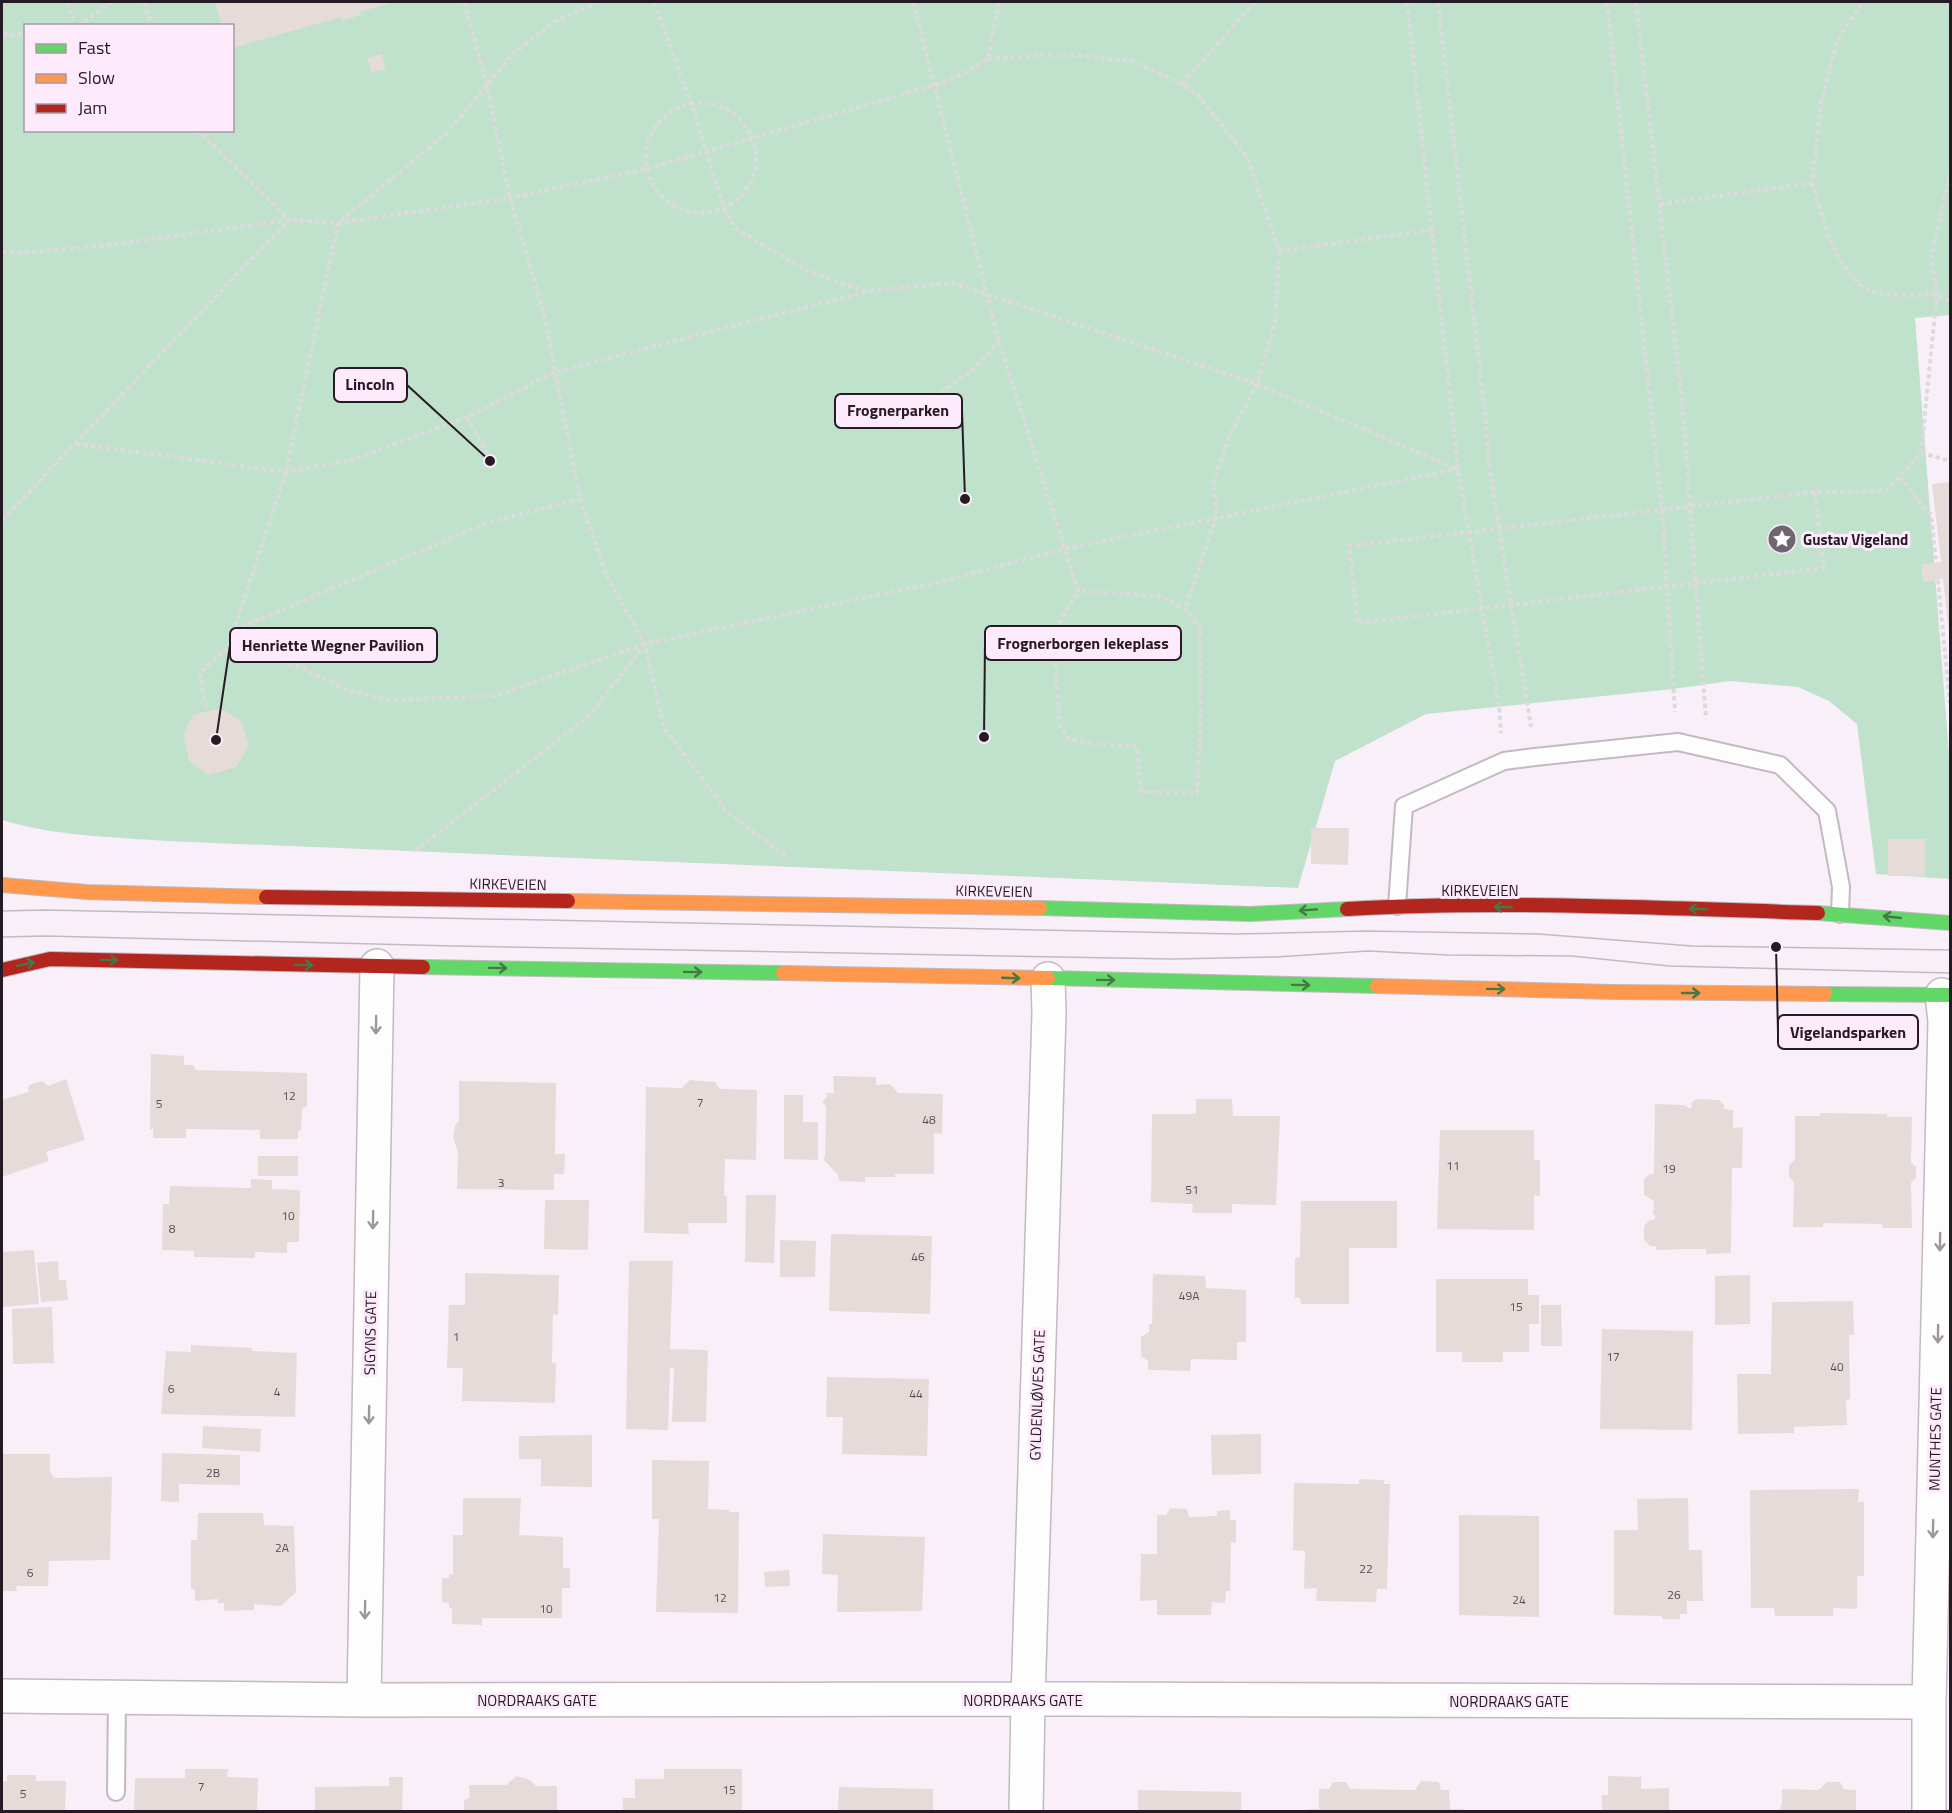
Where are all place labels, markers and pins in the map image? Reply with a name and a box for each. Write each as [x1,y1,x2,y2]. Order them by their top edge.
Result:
callout: Lincoln [334,368,407,402]
callout: Frognerparken [835,394,962,428]
place icon: Gustav Vigeland [1766,523,1798,555]
place label: Gustav Vigeland [1803,528,1908,551]
callout: Frognerborgen lekeplass [985,626,1181,660]
callout: Henriette Wegner Pavilion [230,628,437,662]
callout: Vigelandsparken [1778,1015,1918,1049]

